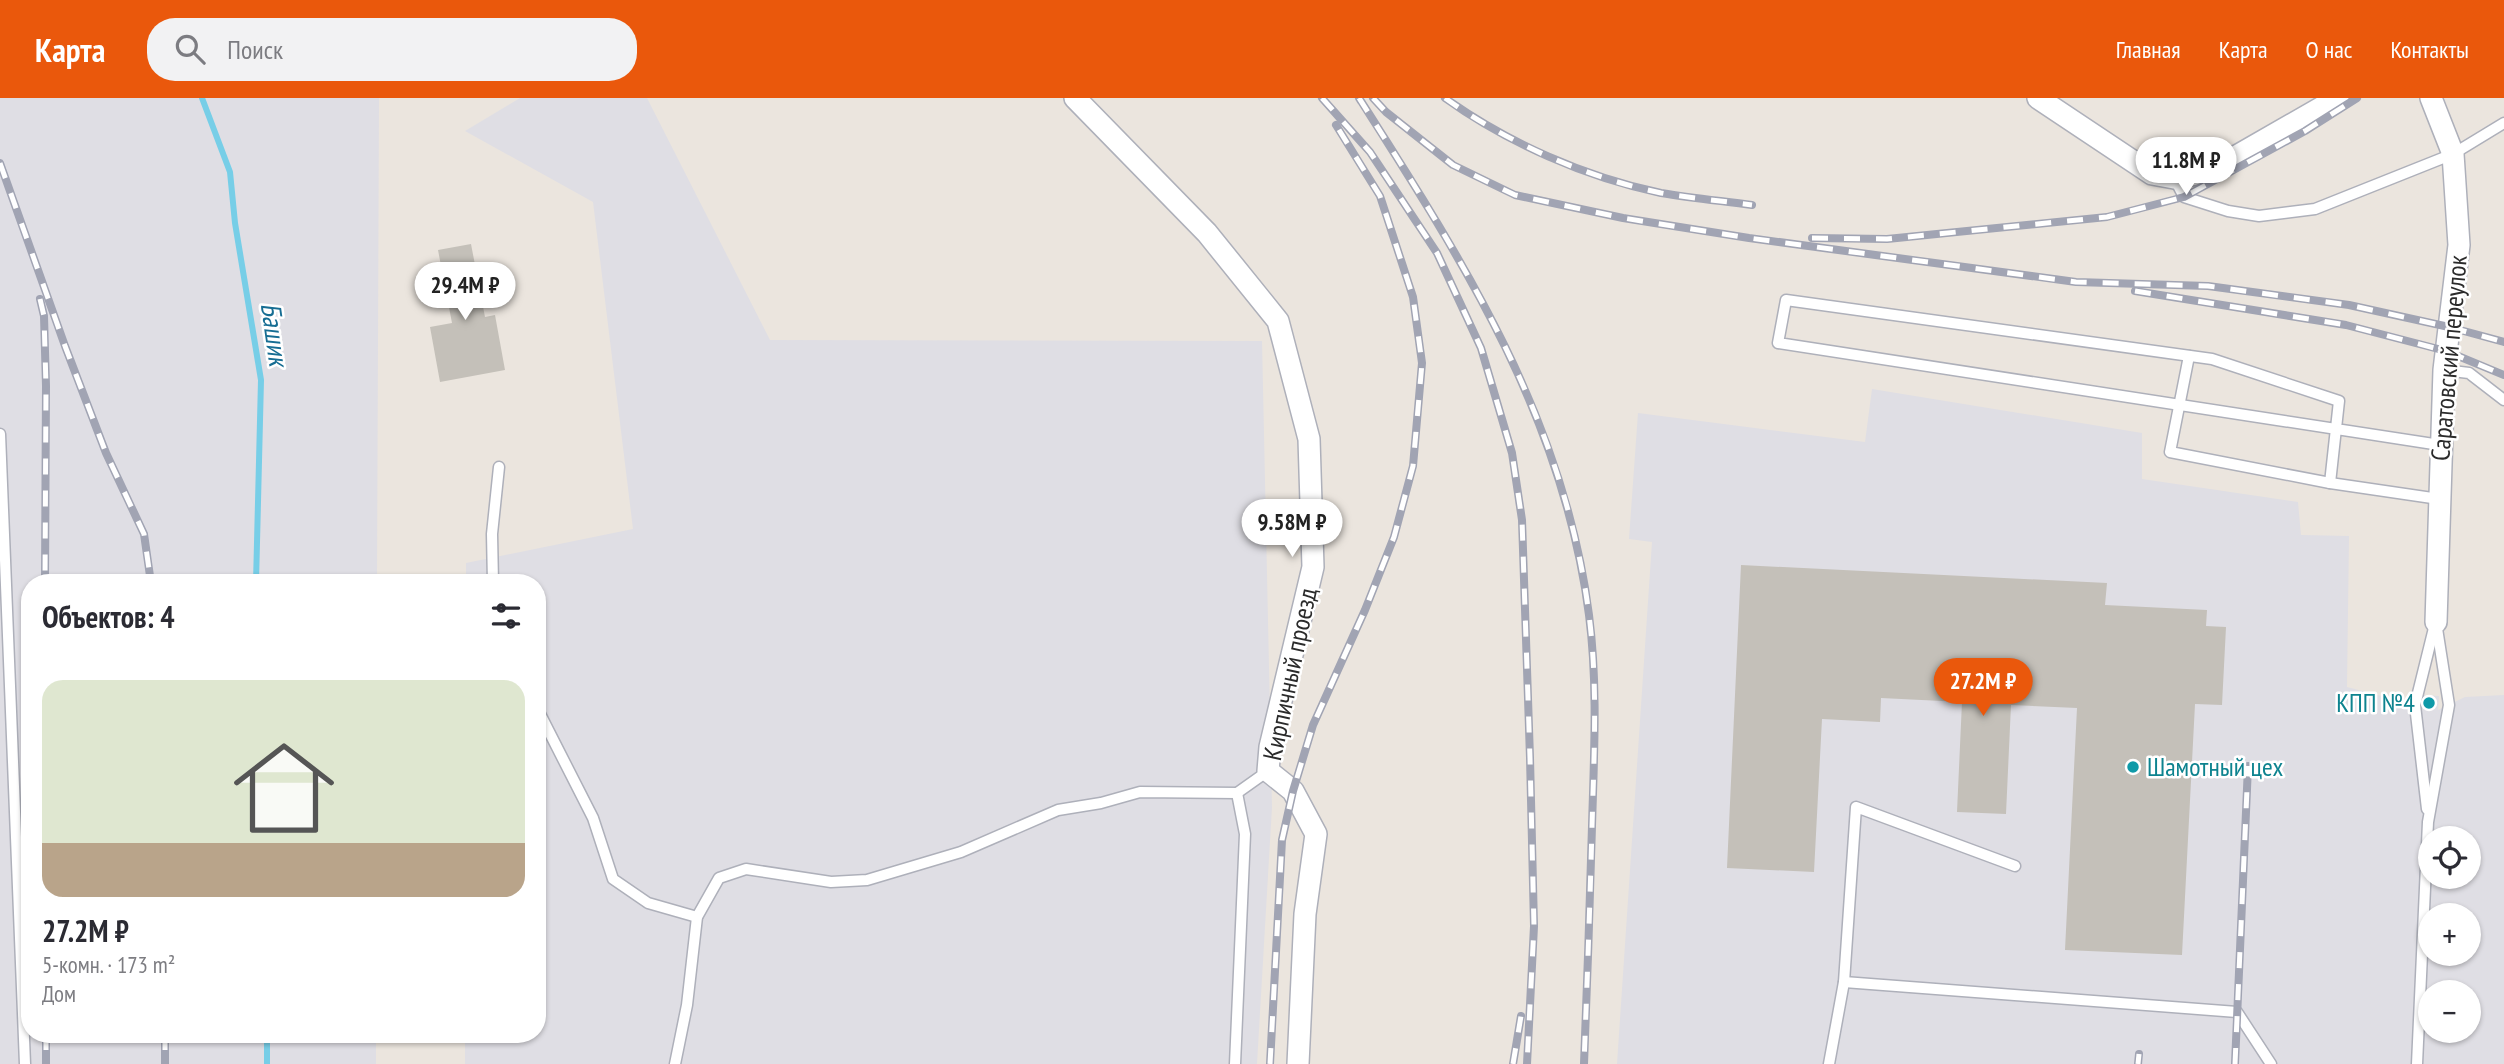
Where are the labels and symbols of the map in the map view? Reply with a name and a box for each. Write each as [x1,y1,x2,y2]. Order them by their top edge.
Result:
pin: 11.8M ₽ [2121,138,2251,197]
street label: Саратовский переулок [2423,254,2474,462]
pin: 29.4M ₽ [400,262,530,322]
water label: Башик [253,300,299,371]
pin: 9.58M ₽ [1227,500,1357,559]
street label: Кирпичный проезд [1255,585,1324,763]
pin: 27.2M ₽ [1918,658,2048,718]
place label: КПП №4 [2336,686,2415,719]
marker: КПП №4 [2421,695,2437,711]
place label: Шамотный цех [2147,750,2283,783]
marker: Шамотный цех [2125,759,2141,775]

